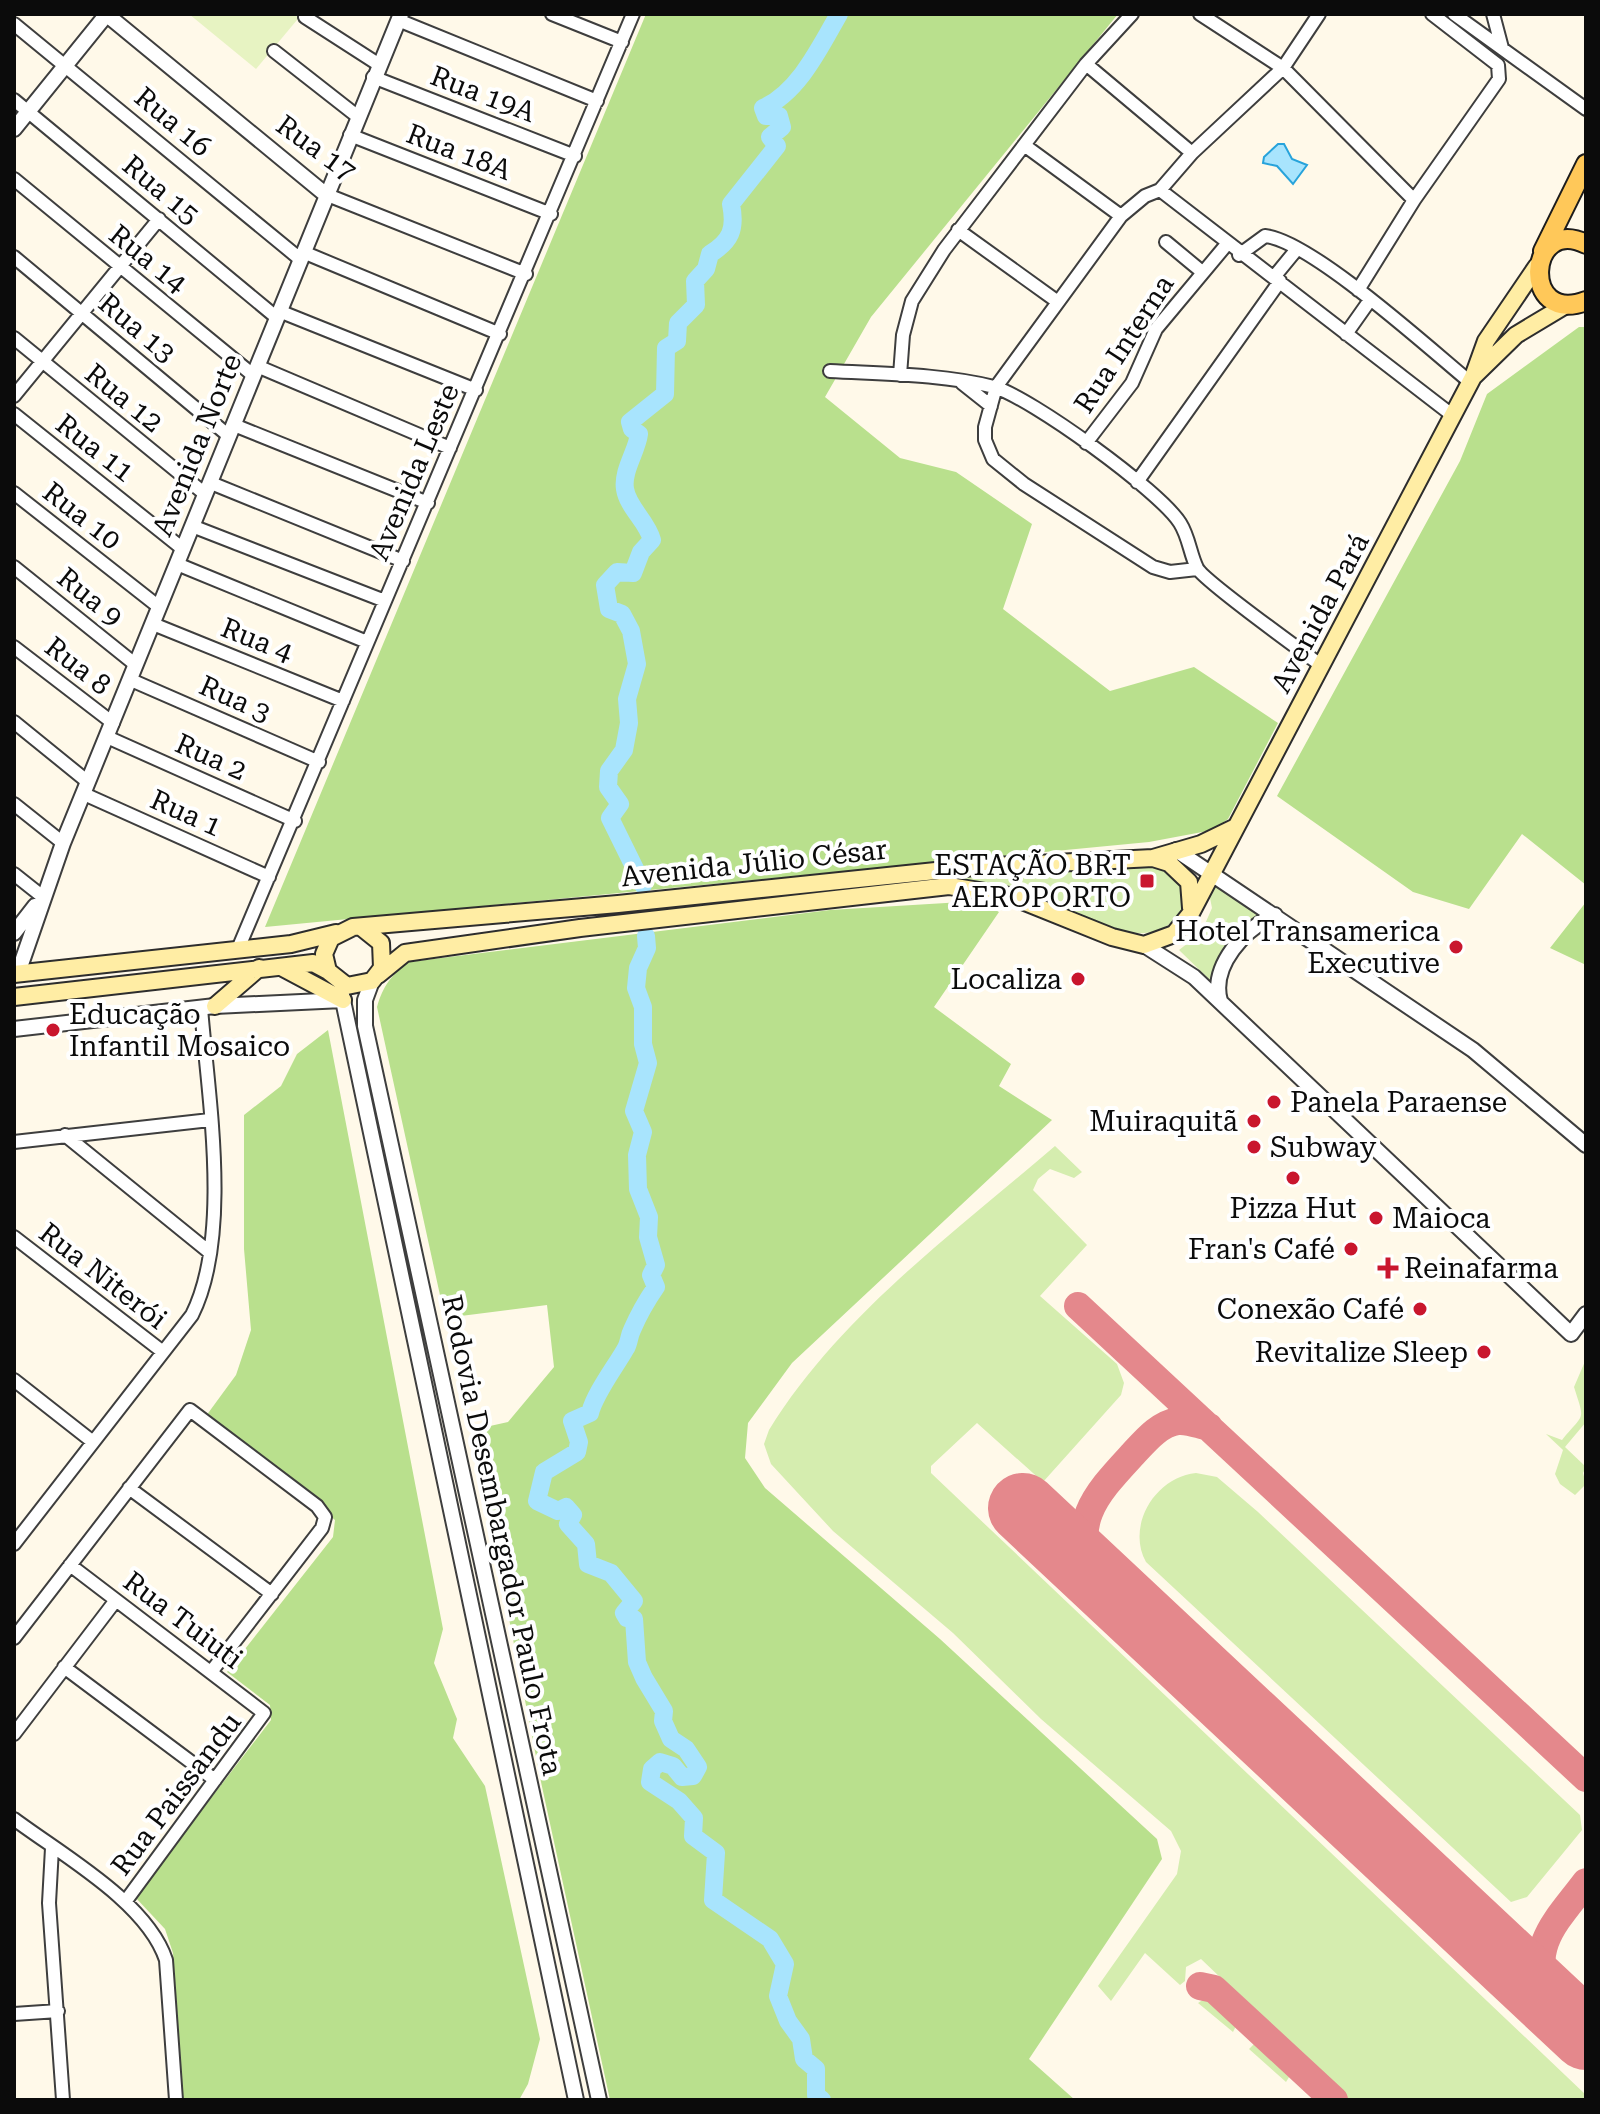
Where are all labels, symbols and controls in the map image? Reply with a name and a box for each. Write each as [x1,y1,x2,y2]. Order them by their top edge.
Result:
street label: Rua 19A [426,59,540,129]
street label: Rua 16 [128,80,218,164]
street label: Rua 17 [270,108,362,188]
street label: Rua 18A [402,117,516,187]
street label: Rua 15 [116,148,206,232]
street label: Rua 14 [103,218,194,300]
street label: Rua Interna [1067,269,1181,419]
street label: Rua 13 [92,286,182,370]
street label: Avenida Norte [145,349,249,541]
street label: Rua 12 [79,357,169,439]
street label: Avenida Leste [362,379,466,565]
street label: Rua 11 [49,407,141,489]
street label: Rua 10 [36,475,128,557]
street label: Avenida Pará [1264,528,1376,698]
street label: Rua 9 [51,561,129,633]
street label: Rua 4 [216,611,298,669]
street label: Rua 8 [39,630,117,702]
street label: Rua 3 [194,669,276,729]
street label: Rua 2 [170,727,252,787]
street label: Rua 1 [145,783,227,843]
street label: Avenida Júlio César [619,833,889,893]
place label: ESTAÇÃO BRT AEROPORTO [934,848,1131,914]
marker: ESTAÇÃO BRT AEROPORTO [1138,872,1156,890]
place label: Hotel Transamerica Executive [1175,915,1440,980]
marker: Hotel Transamerica Executive [1447,938,1465,956]
place label: Localiza [951,963,1062,996]
marker: Localiza [1069,970,1087,988]
place label: Educação Infantil Mosaico [69,998,290,1063]
marker: Educação Infantil Mosaico [44,1021,62,1039]
place label: Panela Paraense [1290,1086,1507,1119]
marker: Panela Paraense [1265,1093,1283,1111]
place label: Muiraquitã [1089,1105,1238,1138]
marker: Muiraquitã [1245,1112,1263,1130]
place label: Subway [1270,1131,1377,1164]
marker: Subway [1245,1138,1263,1156]
marker: Pizza Hut [1284,1169,1302,1187]
place label: Pizza Hut [1230,1192,1356,1225]
place label: Maioca [1392,1202,1491,1235]
marker: Maioca [1367,1209,1385,1227]
street label: Rua Niterói [33,1216,173,1336]
place label: Fran's Café [1188,1233,1335,1266]
marker: Fran's Café [1342,1240,1360,1258]
place label: Reinafarma [1404,1252,1559,1285]
marker: Reinafarma [1379,1259,1397,1277]
street label: Rodovia Desembargador Paulo Frota [435,1292,569,1778]
place label: Conexão Café [1217,1293,1404,1326]
marker: Conexão Café [1411,1300,1429,1318]
place label: Revitalize Sleep [1255,1336,1468,1369]
marker: Revitalize Sleep [1475,1343,1493,1361]
street label: Rua Tuiuti [117,1565,249,1675]
street label: Rua Paissandu [104,1706,248,1882]

